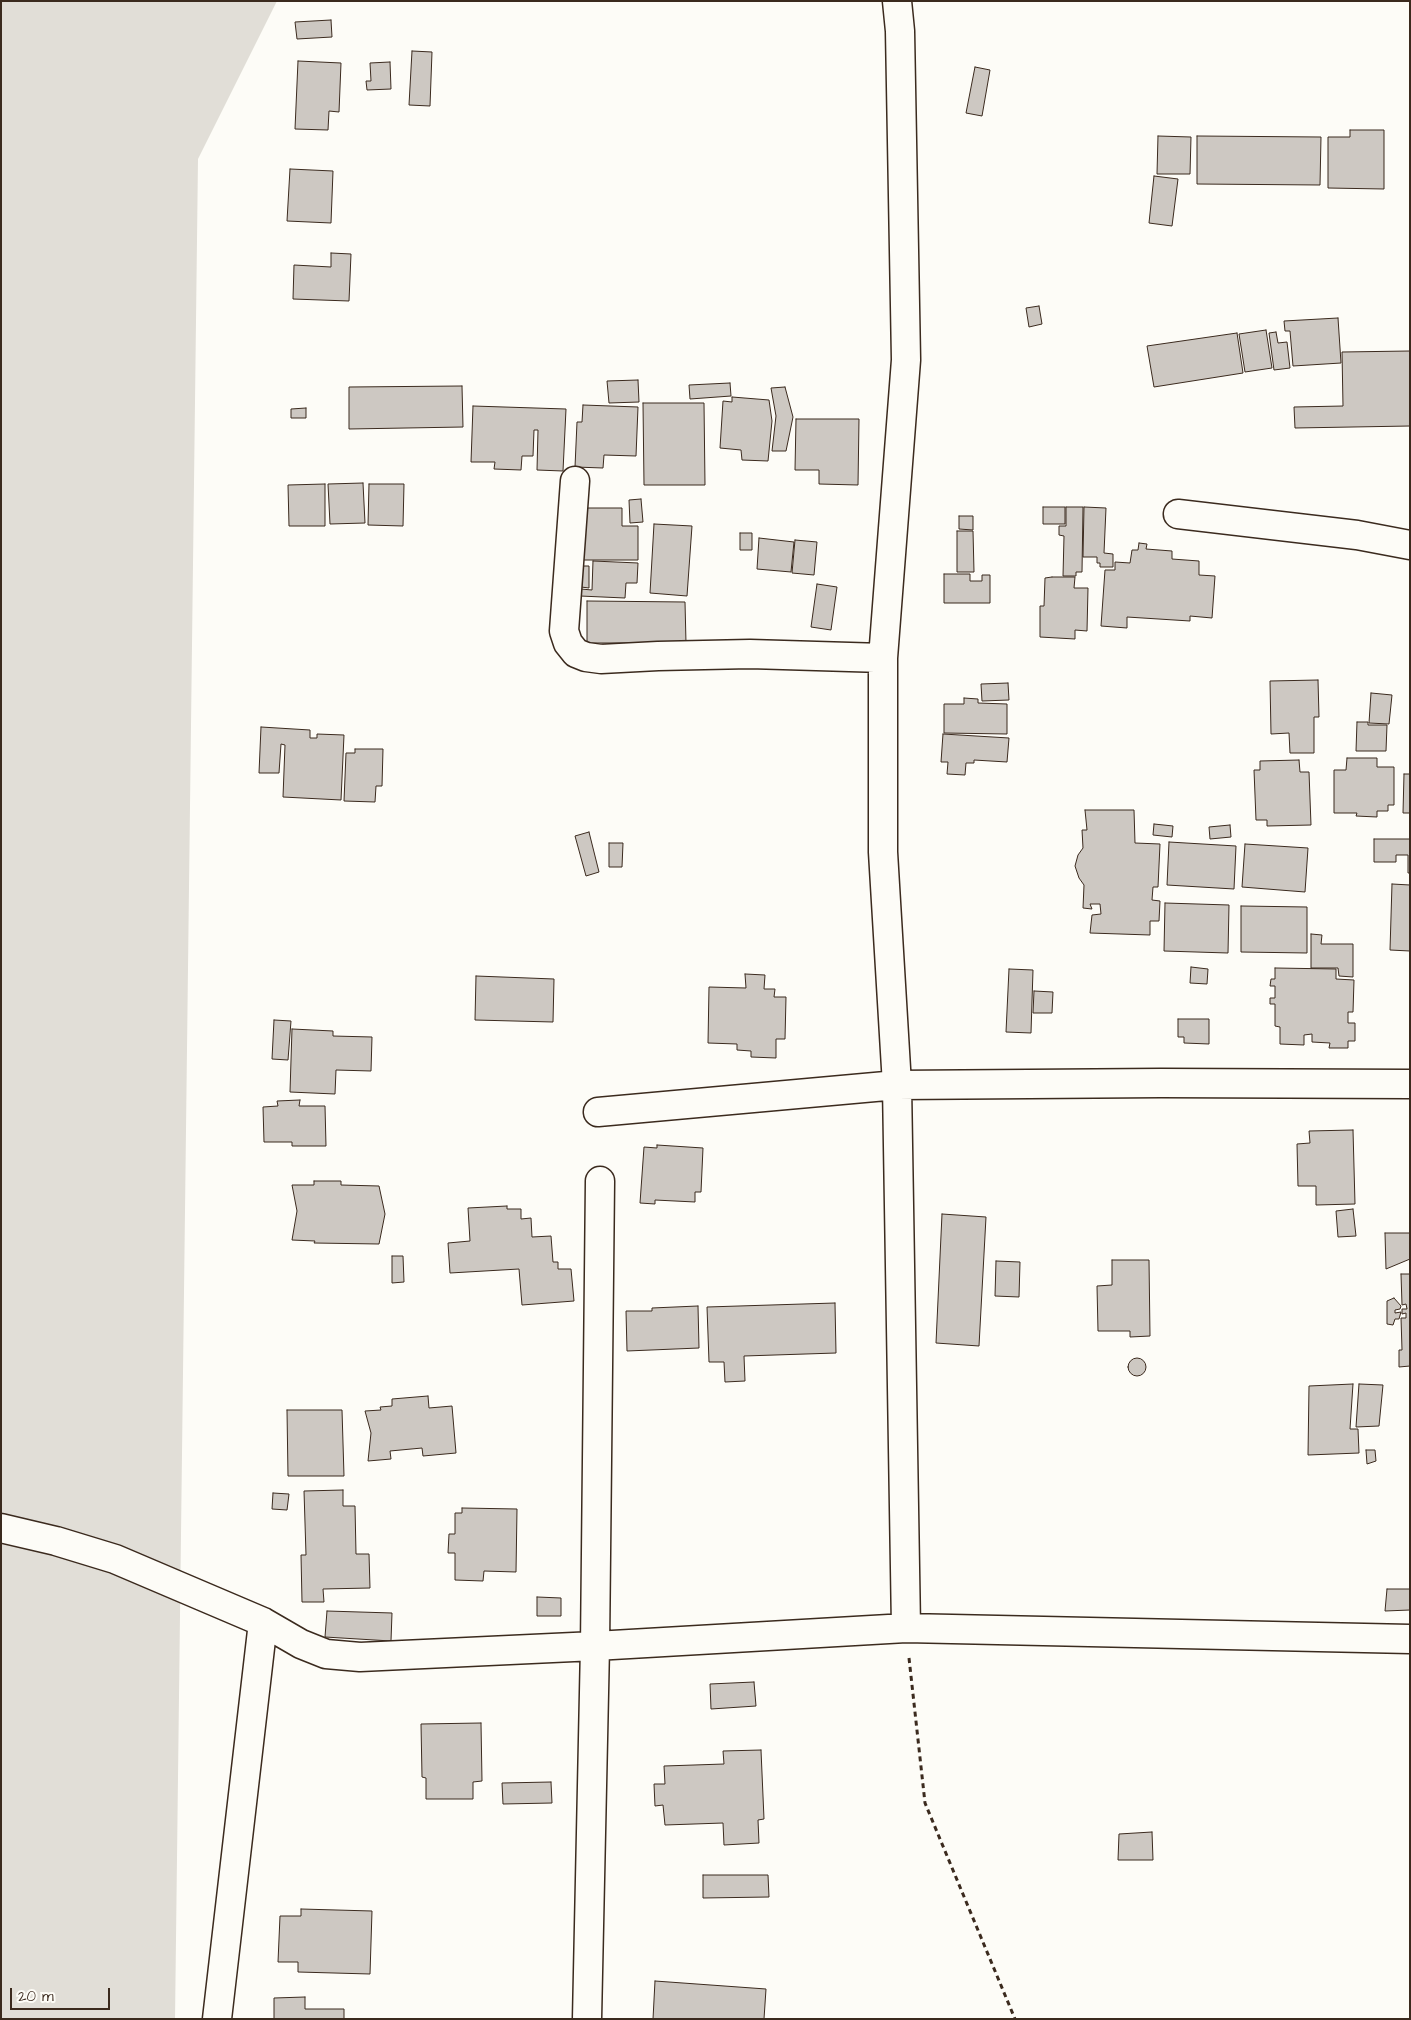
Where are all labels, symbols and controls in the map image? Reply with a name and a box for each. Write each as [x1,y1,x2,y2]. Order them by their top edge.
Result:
scale bar [12,1978,112,2010]
text: 20 m [18,1986,54,2007]

